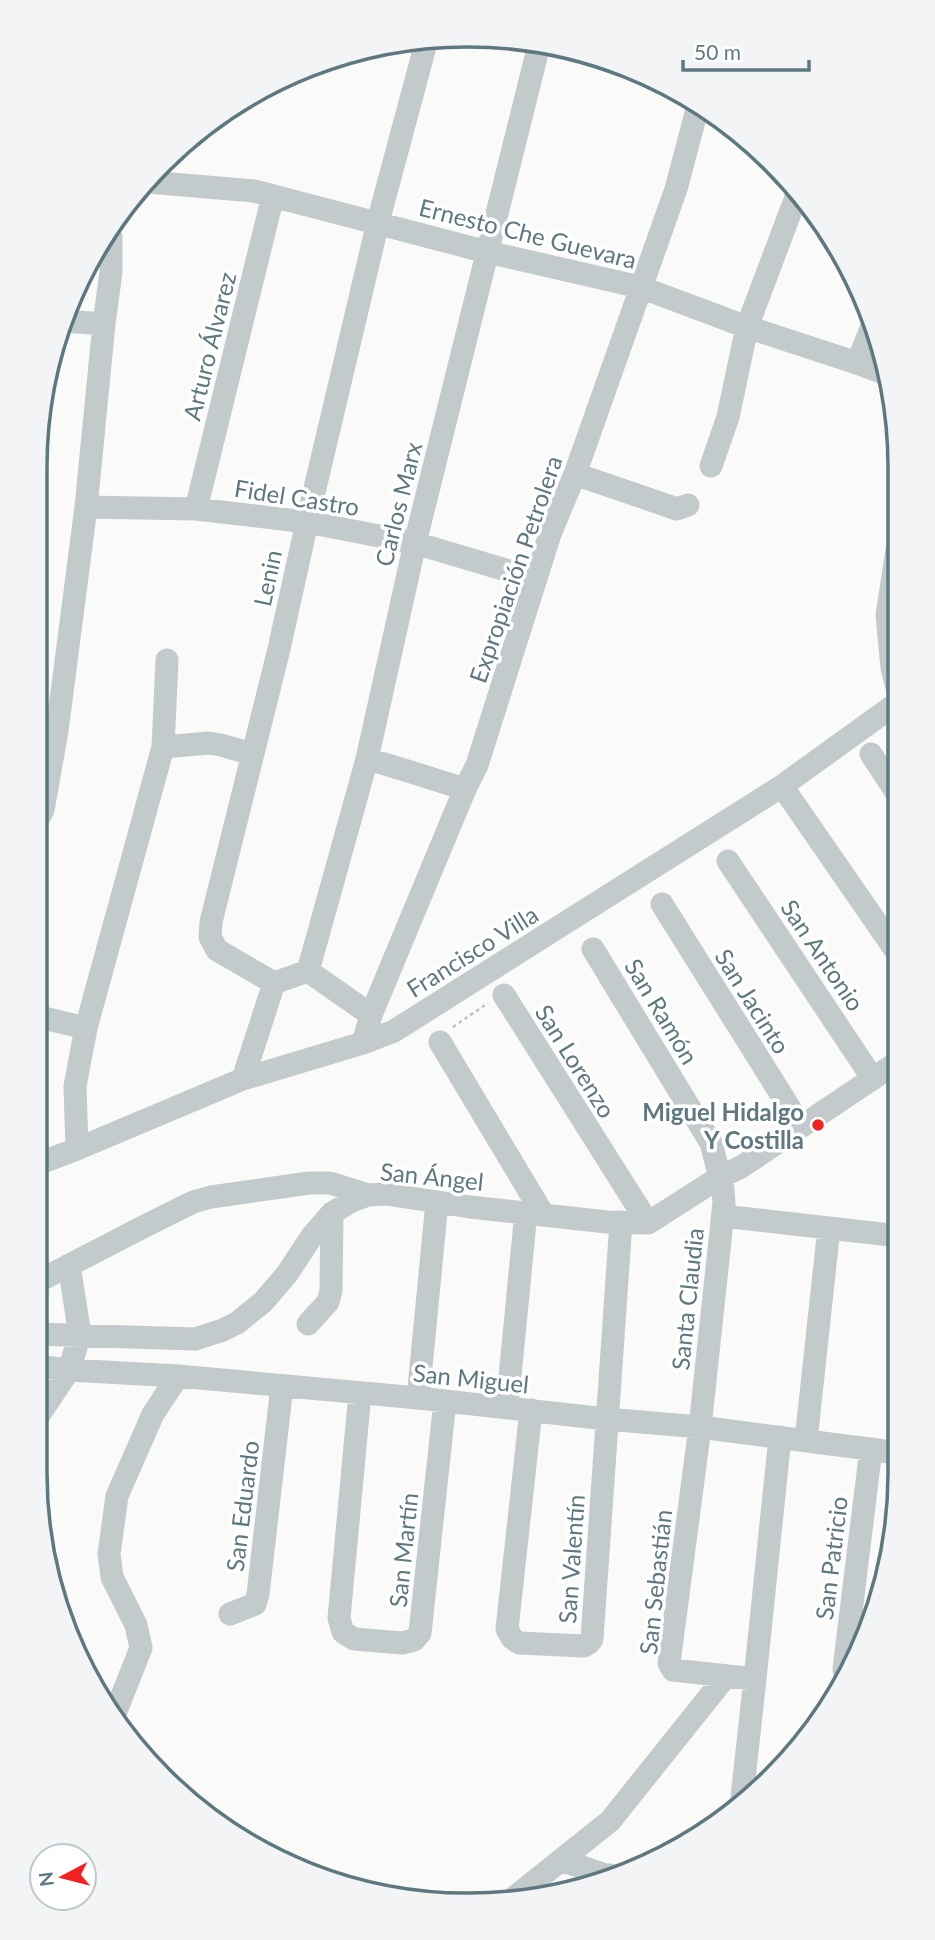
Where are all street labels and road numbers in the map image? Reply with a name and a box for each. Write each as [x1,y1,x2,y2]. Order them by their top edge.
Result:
street label: Ernesto Che Guevara [416,192,640,274]
street label: Arturo Álvarez [177,269,241,423]
street label: Carlos Marx [369,439,427,569]
street label: Expropiación Petrolera [463,452,567,686]
street label: Fidel Castro [232,473,362,521]
street label: Lenin [247,547,287,609]
street label: San Antonio [775,894,871,1016]
street label: Francisco Villa [401,899,543,1003]
street label: San Jacinto [709,943,797,1059]
street label: San Ramón [619,953,705,1069]
street label: San Lorenzo [530,999,622,1123]
street label: San Ángel [379,1156,485,1196]
street label: Santa Claudia [665,1226,709,1372]
street label: San Miguel [412,1357,530,1399]
street label: San Eduardo [220,1439,264,1573]
street label: San Martín [383,1491,423,1609]
street label: San Valentín [552,1493,590,1625]
street label: San Patricio [809,1495,853,1621]
street label: San Sebastián [633,1508,677,1656]

